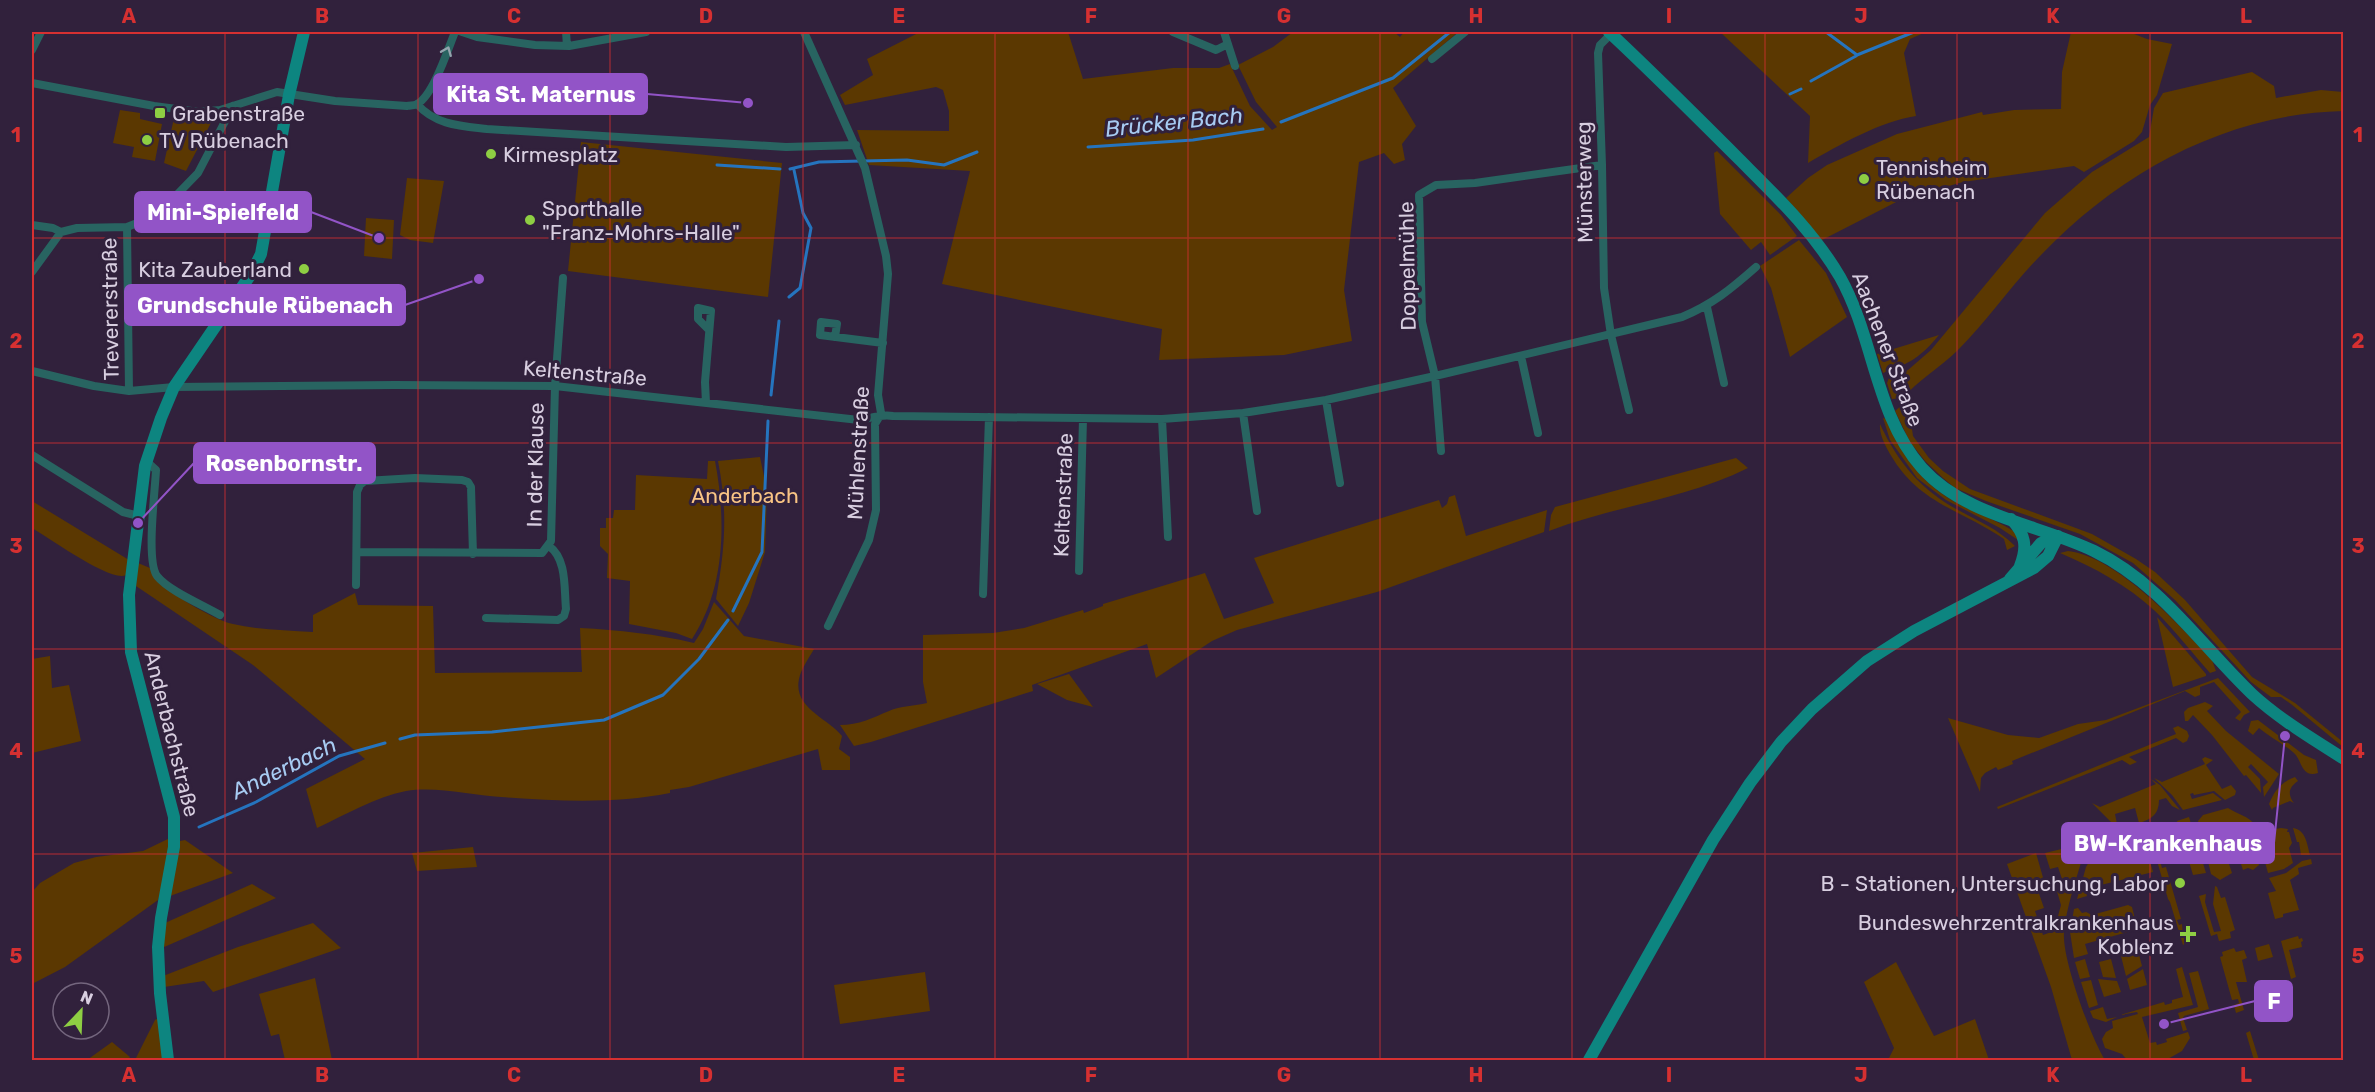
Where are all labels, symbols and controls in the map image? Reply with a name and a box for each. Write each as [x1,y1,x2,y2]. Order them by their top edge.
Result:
text: A [122,4,137,28]
text: B [315,4,329,28]
text: C [507,4,521,28]
text: D [699,4,713,28]
text: E [893,4,905,28]
text: F [1085,4,1097,28]
text: G [1277,4,1291,28]
text: H [1469,4,1483,28]
text: I [1666,4,1672,28]
text: J [1854,4,1868,28]
text: K [2046,4,2060,28]
text: L [2240,4,2252,28]
one-way arrow [440,47,452,58]
callout: Kita St. Maternus [434,74,647,114]
text: Kita St. Maternus [446,81,636,108]
place label: Grabenstraße [172,101,305,126]
water label: Brücker Bach [1104,101,1244,143]
marker: Grabenstraße [153,106,167,120]
street label: Münsterweg [1570,121,1598,243]
text: 1 [11,123,21,147]
text: 1 [2353,123,2363,147]
place label: TV Rübenach [159,128,289,153]
marker: TV Rübenach [140,133,154,147]
place label: Kirmesplatz [503,142,618,167]
marker: Kirmesplatz [484,147,498,161]
place label: Tennisheim Rübenach [1876,155,1987,204]
marker: Tennisheim Rübenach [1857,172,1871,186]
callout: Mini-Spielfeld [135,192,311,232]
place label: Sporthalle "Franz-Mohrs-Halle" [542,196,740,245]
text: Mini-Spielfeld [147,199,299,226]
street label: Doppelmühle [1393,201,1421,331]
marker: Sporthalle "Franz-Mohrs-Halle" [523,213,537,227]
street label: Trevererstraße [96,238,124,380]
place label: Kita Zauberland [138,257,292,282]
marker: Kita Zauberland [297,262,311,276]
street label: Aachener Straße [1847,268,1929,430]
callout: Grundschule Rübenach [125,285,405,325]
text: Grundschule Rübenach [137,292,393,319]
text: 2 [10,329,23,353]
text: 2 [2352,329,2365,353]
street label: Keltenstraße [522,355,648,391]
street label: Mühlenstraße [842,385,874,521]
street label: In der Klause [521,402,549,528]
street label: Keltenstraße [1048,433,1078,557]
callout: Rosenbornstr. [194,443,375,483]
text: Rosenbornstr. [206,450,362,477]
park label: Anderbach [691,483,799,508]
text: 3 [9,534,23,558]
text: 3 [2351,534,2365,558]
street label: Anderbachstraße [139,649,205,819]
water label: Anderbach [226,731,341,805]
text: 4 [9,739,23,763]
text: 4 [2351,739,2365,763]
callout: BW-Krankenhaus [2062,823,2274,863]
text: BW-Krankenhaus [2074,830,2262,857]
place label: B - Stationen, Untersuchung, Labor [1821,871,2168,896]
marker: B - Stationen, Untersuchung, Labor [2173,876,2187,890]
place label: Bundeswehrzentralkrankenhaus Koblenz [1858,910,2174,959]
marker: Bundeswehrzentralkrankenhaus Koblenz [2179,925,2197,943]
text: 5 [10,944,23,968]
text: 5 [2352,944,2365,968]
north arrow [51,981,111,1041]
callout: F [2255,981,2292,1021]
text: N [78,987,96,1009]
text: F [2267,988,2281,1015]
text: A [122,1063,137,1087]
text: B [315,1063,329,1087]
text: C [507,1063,521,1087]
text: D [699,1063,713,1087]
text: E [893,1063,905,1087]
text: F [1085,1063,1097,1087]
text: G [1277,1063,1291,1087]
text: H [1469,1063,1483,1087]
text: I [1666,1063,1672,1087]
text: J [1854,1063,1868,1087]
text: K [2046,1063,2060,1087]
text: L [2240,1063,2252,1087]

